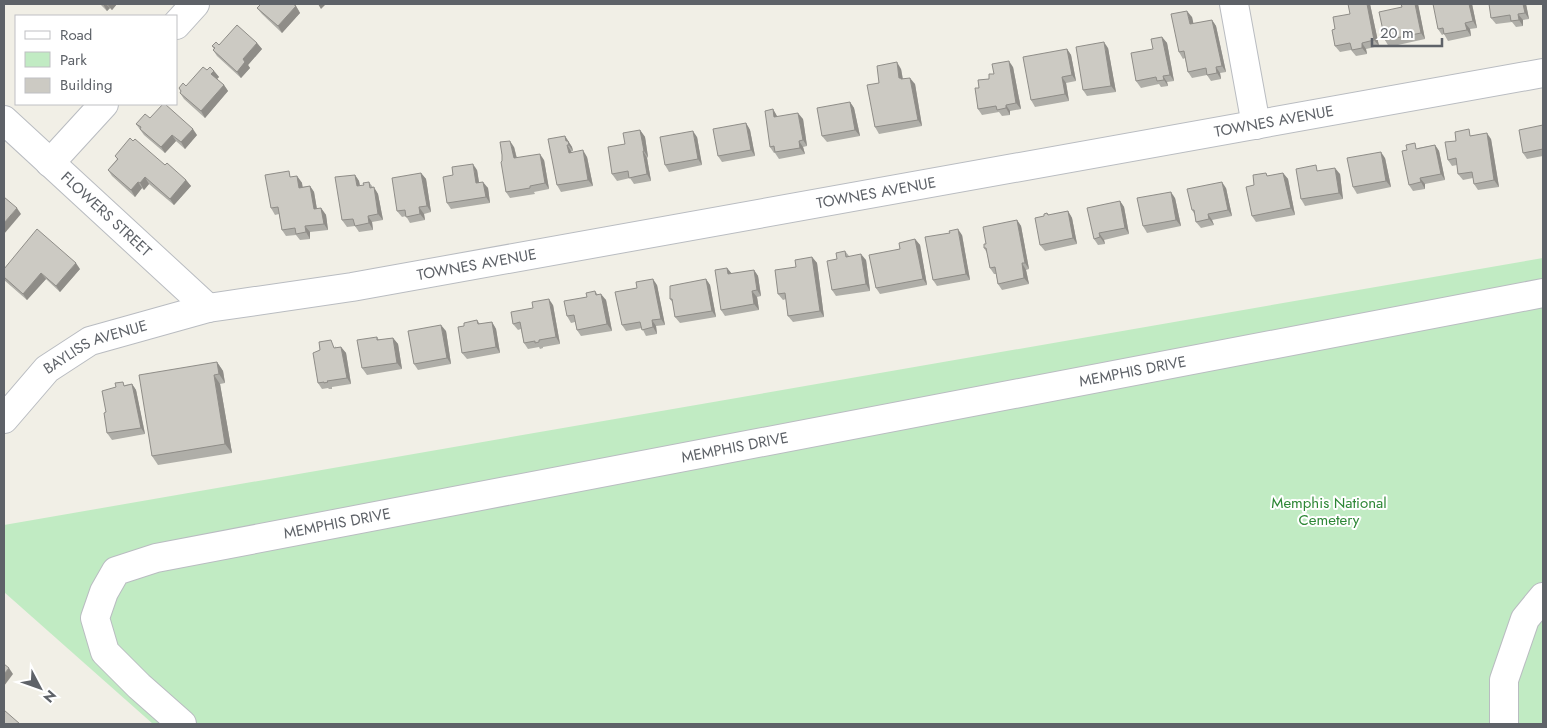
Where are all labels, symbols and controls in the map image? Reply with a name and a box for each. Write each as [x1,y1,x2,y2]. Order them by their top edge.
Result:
legend [15,15,178,105]
scale bar [1372,15,1442,47]
text: 20 m [1380,22,1414,44]
text: Road [60,24,92,46]
text: Park [60,49,87,71]
text: Building [60,74,112,96]
street label: TOWNES AVENUE [1212,100,1335,143]
street label: FLOWERS STREET [56,167,157,262]
street label: TOWNES AVENUE [815,171,938,214]
street label: TOWNES AVENUE [415,243,538,286]
street label: BAYLISS AVENUE [39,314,150,379]
street label: MEMPHIS DRIVE [1077,350,1188,392]
street label: MEMPHIS DRIVE [680,426,790,468]
park label: Memphis National Cemetery [1271,492,1387,531]
street label: MEMPHIS DRIVE [282,502,392,544]
north arrow [15,663,65,713]
text: N [39,686,61,707]

